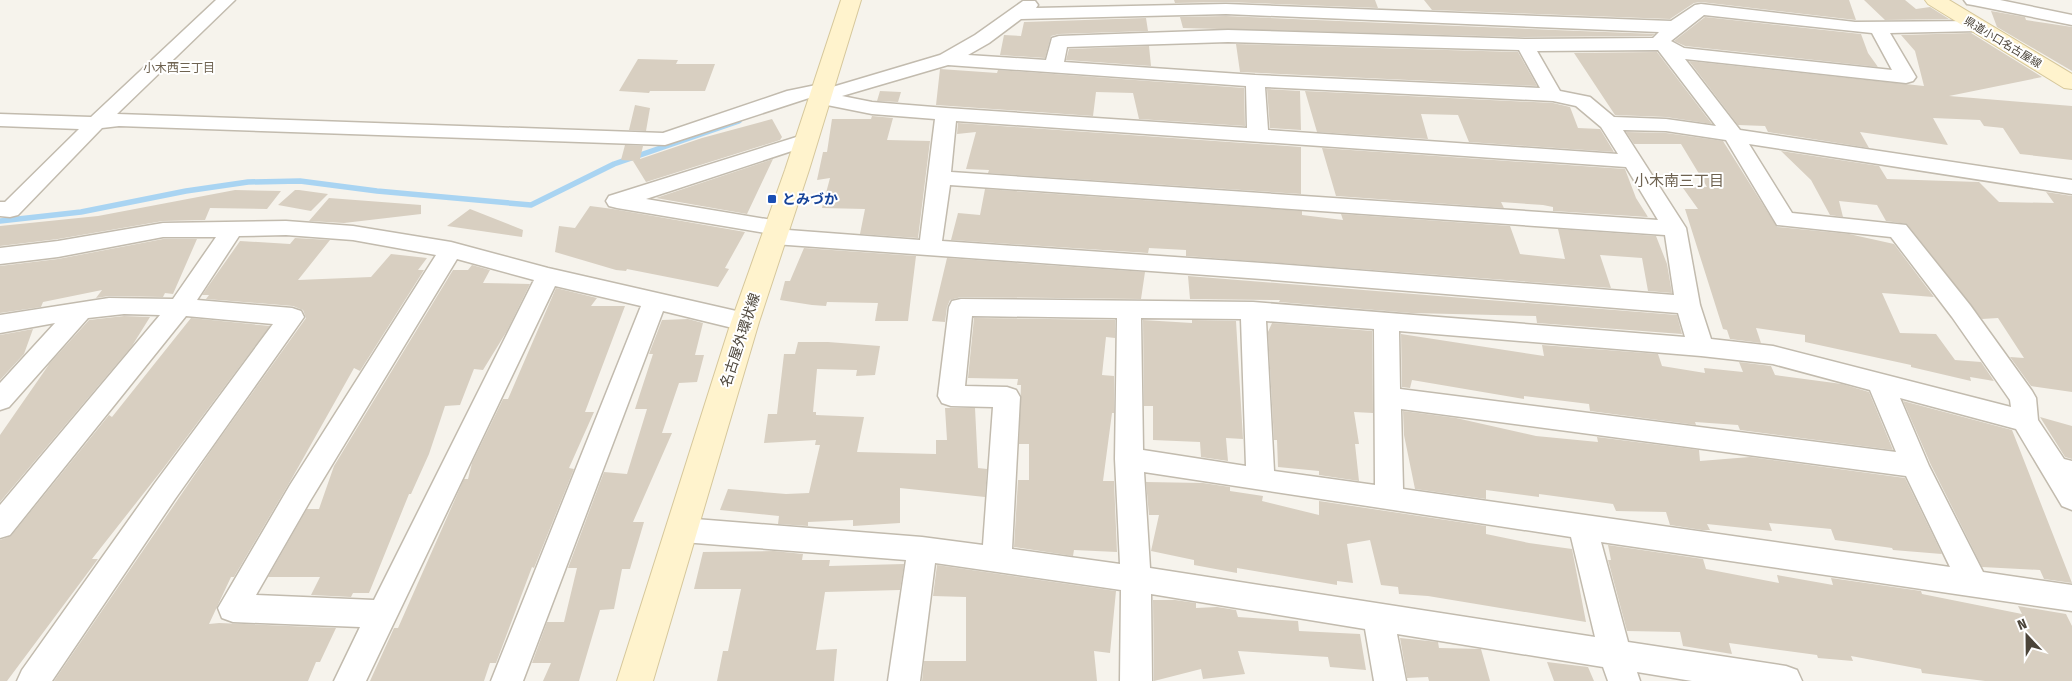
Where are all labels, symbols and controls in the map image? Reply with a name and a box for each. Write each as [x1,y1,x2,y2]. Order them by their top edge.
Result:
street label: 県道小口名古屋線 [1962,14,2044,71]
district label: 小木西三丁目 [143,61,215,75]
district label: 小木南三丁目 [1634,172,1724,190]
place label: とみづか [782,191,838,208]
marker: とみづか [766,193,778,205]
street label: 名古屋外環状線 [717,291,764,389]
north arrow [2002,611,2052,661]
text: N [2015,615,2029,634]

